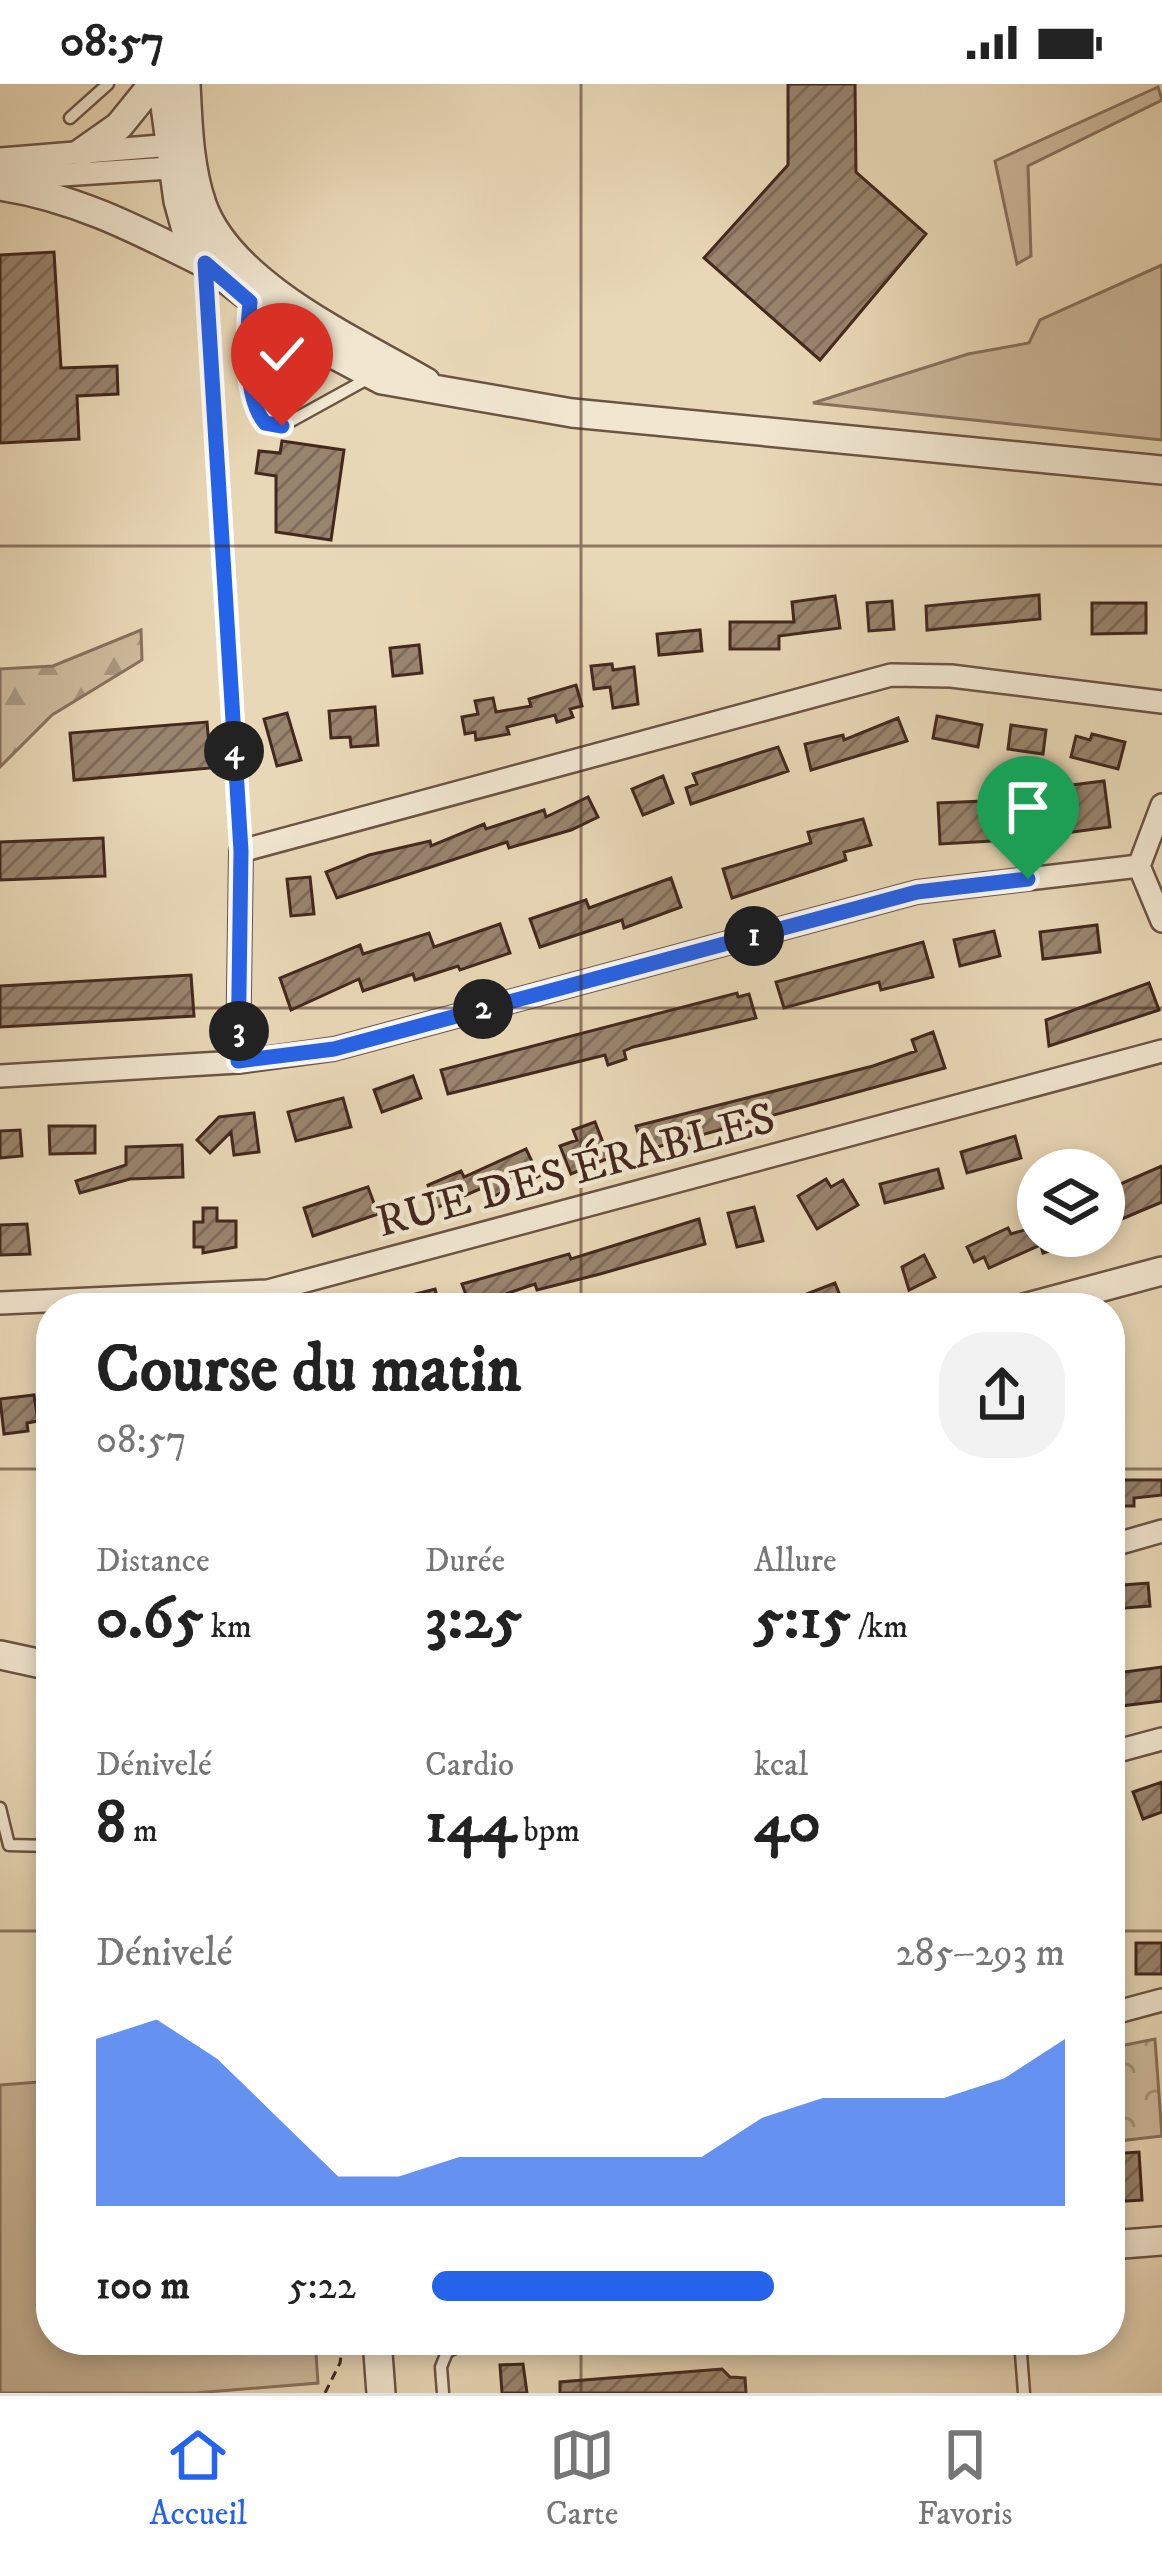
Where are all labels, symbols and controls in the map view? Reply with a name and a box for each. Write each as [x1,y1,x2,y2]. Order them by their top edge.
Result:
text: 08:57 [60,14,165,70]
pin [231,303,333,426]
icon: check [249,321,315,387]
pin: 4 [204,721,264,781]
text: 4 [225,730,244,771]
pin [977,756,1079,879]
icon: arrive [995,774,1061,840]
pin: 1 [724,906,784,966]
text: 1 [748,915,760,956]
pin: 2 [453,979,513,1039]
text: 2 [475,988,491,1029]
pin: 3 [209,1001,269,1061]
text: 3 [233,1010,245,1051]
street label: RUE DES ÉRABLES [370,1091,781,1251]
map controls [1017,1149,1125,1257]
button: layers [1017,1149,1125,1257]
text: Course du matin [96,1330,521,1412]
button: share [939,1332,1065,1458]
text: 08:57 [96,1416,187,1465]
text: Distance [96,1541,210,1582]
text: Durée [425,1541,505,1582]
text: Allure [754,1541,837,1582]
text: 0.65 [96,1582,204,1657]
text: 3:25 [425,1582,522,1657]
text: 5:15 [754,1582,851,1657]
text: km [204,1607,252,1648]
text: /km [851,1607,908,1648]
text: Dénivelé [96,1745,212,1786]
text: Cardio [425,1745,514,1786]
text: kcal [754,1745,808,1786]
text: 8 [96,1786,126,1861]
text: 144 [425,1786,516,1861]
text: 40 [754,1786,821,1861]
text: m [126,1811,158,1852]
text: bpm [516,1811,580,1852]
text: Dénivelé [96,1929,233,1978]
text: 285–293 m [896,1929,1065,1978]
text: 100 m [96,2262,190,2311]
text: 5:22 [288,2262,356,2311]
tab: Accueil [149,2422,247,2535]
tab: Carte [546,2422,618,2535]
tab: Favoris [917,2422,1013,2535]

